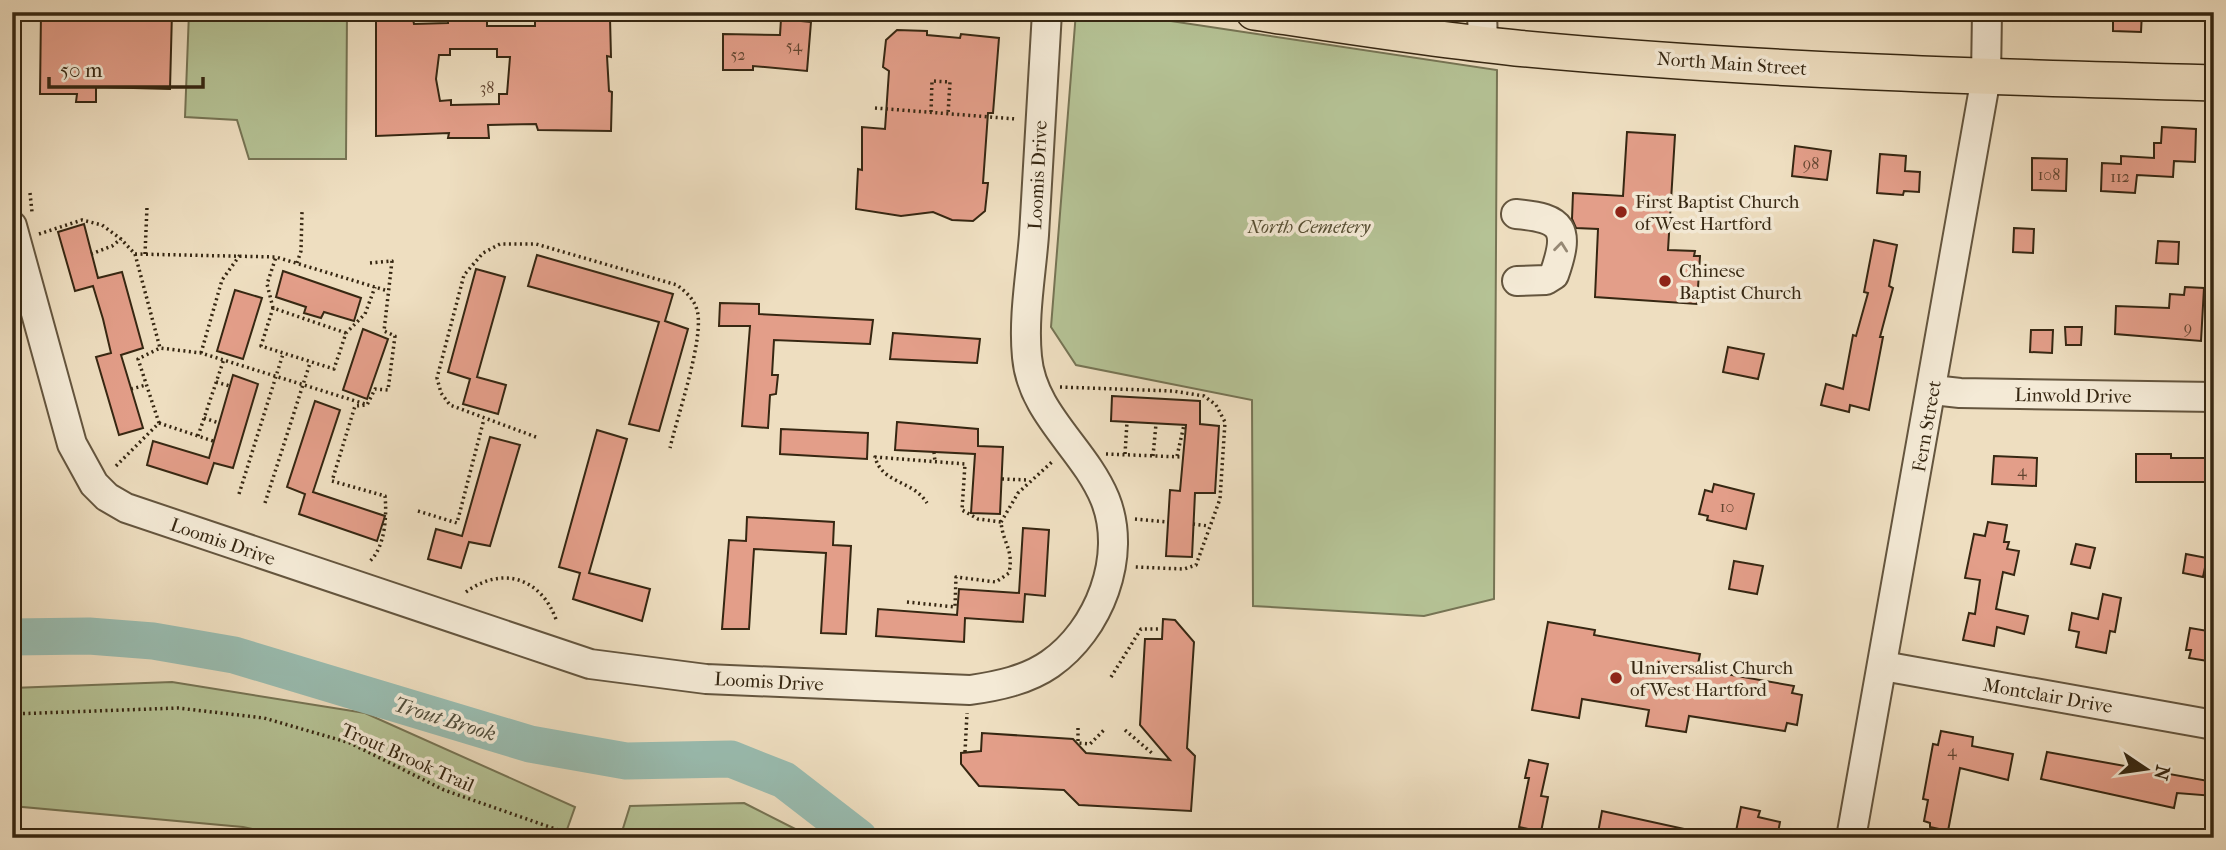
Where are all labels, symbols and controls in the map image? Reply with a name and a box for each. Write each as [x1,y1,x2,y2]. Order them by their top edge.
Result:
house number: 54 [786,36,803,55]
house number: 52 [730,45,746,64]
scale bar [49,46,203,90]
street label: North Main Street [1656,48,1808,80]
text: 50 m [60,58,103,82]
house number: 38 [480,78,494,97]
street label: Loomis Drive [1024,120,1052,230]
house number: 98 [1803,154,1819,173]
house number: 108 [2038,165,2060,184]
house number: 112 [2110,167,2130,186]
place label: First Baptist Church of West Hartford [1635,191,1800,235]
marker: First Baptist Church of West Hartford [1613,204,1629,220]
park label: North Cemetery [1247,216,1372,238]
one-way arrow [1553,241,1568,252]
place label: Chinese Baptist Church [1679,260,1802,304]
marker: Chinese Baptist Church [1657,273,1673,289]
house number: 9 [2184,318,2192,337]
street label: Fern Street [1908,378,1946,474]
street label: Linwold Drive [2014,384,2132,408]
house number: 4 [2017,461,2027,480]
house number: 10 [1720,497,1734,516]
street label: Loomis Drive [167,514,278,570]
place label: Universalist Church of West Hartford [1630,657,1794,701]
street label: Loomis Drive [714,668,824,696]
marker: Universalist Church of West Hartford [1608,670,1624,686]
street label: Montclair Drive [1981,674,2114,718]
water label: Trout Brook [391,692,499,746]
street label: Trout Brook Trail [338,719,477,797]
north arrow [2110,734,2180,804]
house number: 4 [1947,741,1957,760]
text: N [2149,763,2174,783]

